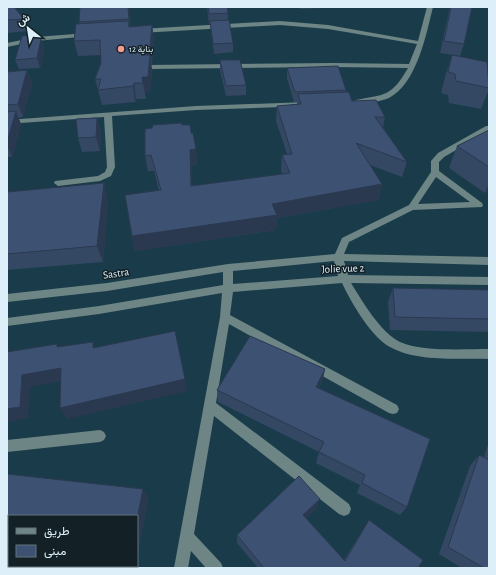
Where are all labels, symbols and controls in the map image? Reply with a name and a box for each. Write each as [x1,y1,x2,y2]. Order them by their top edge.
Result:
north arrow [8,8,48,48]
text: ش [15,12,32,29]
marker: بناية 12 [116,44,126,54]
place label: بناية 12 [129,45,154,54]
street label: Jolie vue 2 [321,262,365,275]
street label: Sastra [102,266,130,281]
legend [8,515,138,567]
text: طريق [44,525,70,539]
text: مبنى [44,545,66,559]

